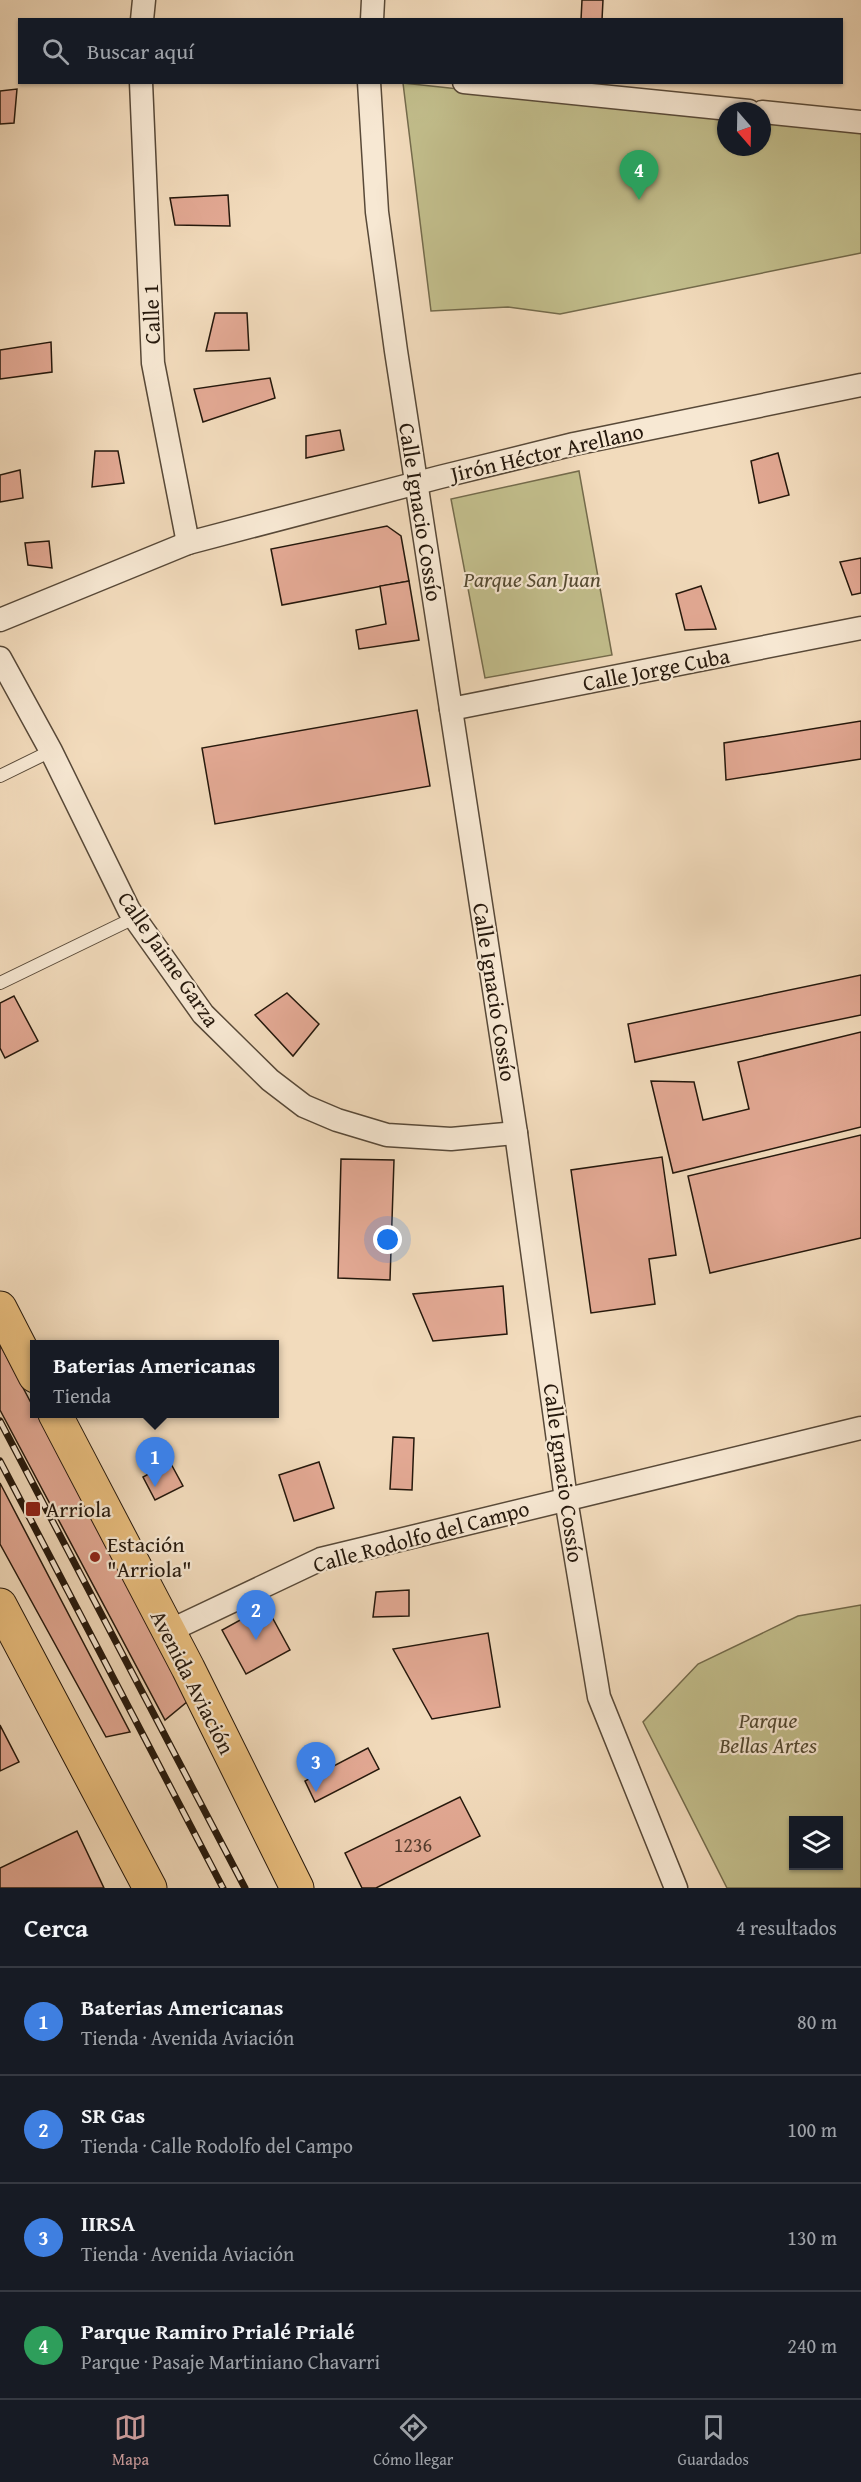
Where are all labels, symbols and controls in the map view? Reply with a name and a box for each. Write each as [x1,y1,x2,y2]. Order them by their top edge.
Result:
search box [18,18,843,84]
icon: search [39,35,72,68]
text: Buscar aquí [87,35,194,67]
north arrow [717,102,771,156]
pin: 4 [620,150,658,200]
street label: Calle 1 [134,283,168,345]
street label: Jirón Héctor Arellano [445,414,647,490]
street label: Calle Ignacio Cossío [391,420,451,604]
park label: Parque San Juan [462,563,601,595]
street label: Calle Jorge Cuba [580,639,733,699]
street label: Calle Jaime Garza [110,885,228,1034]
street label: Calle Ignacio Cossío [465,900,525,1084]
your location [373,1225,402,1254]
popup [30,1340,279,1418]
text: Baterias Americanas [53,1349,256,1381]
text: Tienda [53,1381,111,1410]
street label: Calle Ignacio Cossío [536,1381,592,1565]
pin: 1 [136,1438,174,1487]
street label: Calle Rodolfo del Campo [309,1492,533,1580]
place label: Arriola [46,1493,112,1525]
marker: Arriola [24,1500,42,1518]
place label: Estación "Arriola" [107,1528,192,1585]
marker: Estación "Arriola" [88,1550,102,1564]
pin: 2 [236,1590,276,1640]
street label: Avenida Aviación [143,1604,243,1760]
park label: Parque Bellas Artes [718,1704,817,1761]
pin: 3 [296,1742,336,1792]
map controls [789,1816,843,1870]
button: layers [789,1816,843,1870]
house number: 1236 [394,1830,432,1859]
text: Cerca [24,1908,88,1947]
text: 4 resultados [736,1913,837,1942]
text: Baterias Americanas [81,1991,283,2023]
text: 1 [38,2007,49,2036]
text: 80 m [797,2007,837,2036]
text: Tienda · Avenida Aviación [81,2023,294,2052]
text: SR Gas [81,2099,145,2131]
text: 2 [38,2115,49,2144]
text: 100 m [787,2115,837,2144]
text: Tienda · Calle Rodolfo del Campo [81,2131,353,2160]
text: IIRSA [81,2207,135,2239]
text: 3 [38,2223,49,2252]
text: 130 m [787,2223,837,2252]
text: Tienda · Avenida Aviación [81,2239,294,2268]
text: Parque Ramiro Prialé Prialé [81,2315,354,2347]
text: 4 [38,2331,49,2360]
text: 240 m [787,2331,837,2360]
text: Parque · Pasaje Martiniano Chavarri [81,2347,380,2376]
tab: Mapa [112,2411,149,2471]
tab: Cómo llegar [373,2411,453,2471]
tab: Guardados [678,2411,749,2471]

